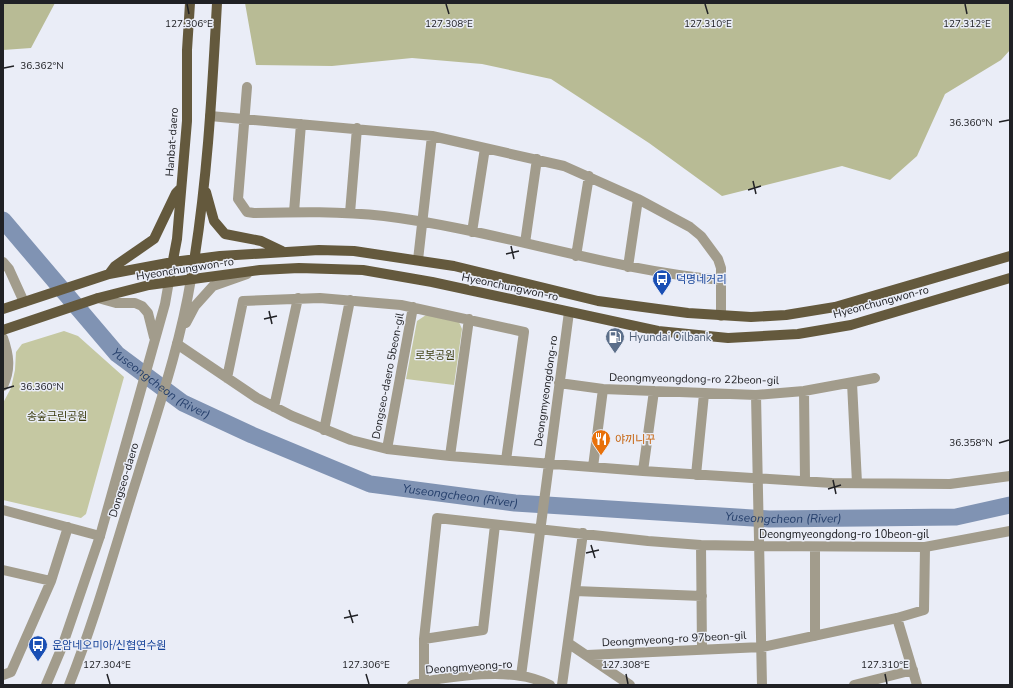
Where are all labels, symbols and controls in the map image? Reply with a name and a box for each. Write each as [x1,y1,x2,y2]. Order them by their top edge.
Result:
text: 127.306°E [165,17,213,31]
text: 127.308°E [425,17,473,31]
text: 127.310°E [684,17,732,31]
text: 127.312°E [943,17,991,31]
text: 36.362°N [20,59,64,73]
street label: Hanbat-daero [162,107,182,177]
text: 36.360°N [949,116,993,130]
street label: Hyeonchungwon-ro [135,254,235,284]
bus stop icon: 덕명네거리 [651,268,673,296]
street label: Hyeonchungwon-ro [460,269,560,305]
place label: 덕명네거리 [676,272,727,287]
street label: Hyeonchungwon-ro [831,282,931,322]
street label: Dongseo-daero 5beon-gil [368,311,408,440]
fuel station icon: Hyundai Oilbank [604,326,626,354]
place label: Hyundai Oilbank [629,330,712,345]
street label: Deongmyeongdong-ro [531,334,561,448]
water label: Yuseongcheon (River) [108,345,213,423]
park label: 로봇공원 [415,348,455,363]
street label: Deongmyeongdong-ro 22beon-gil [609,370,780,388]
text: 36.360°N [20,380,64,394]
park label: 송숲근린공원 [27,409,87,424]
restaurant icon: 야끼니꾸 [590,428,612,456]
place label: 야끼니꾸 [615,432,655,447]
text: 36.358°N [949,436,993,450]
street label: Dongseo-daero [106,441,142,519]
water label: Yuseongcheon (River) [401,480,519,511]
water label: Yuseongcheon (River) [725,508,842,527]
street label: Deongmyeongdong-ro 10beon-gil [759,527,930,542]
street label: Deongmyeong-ro 97beon-gil [601,628,747,650]
bus stop icon: 운암네오미아/신협연수원 [27,634,49,662]
place label: 운암네오미아/신협연수원 [52,638,166,653]
street label: Deongmyeong-ro [425,656,513,678]
text: 127.304°E [83,658,131,672]
text: 127.306°E [342,658,390,672]
text: 127.308°E [602,658,650,672]
text: 127.310°E [861,658,909,672]

